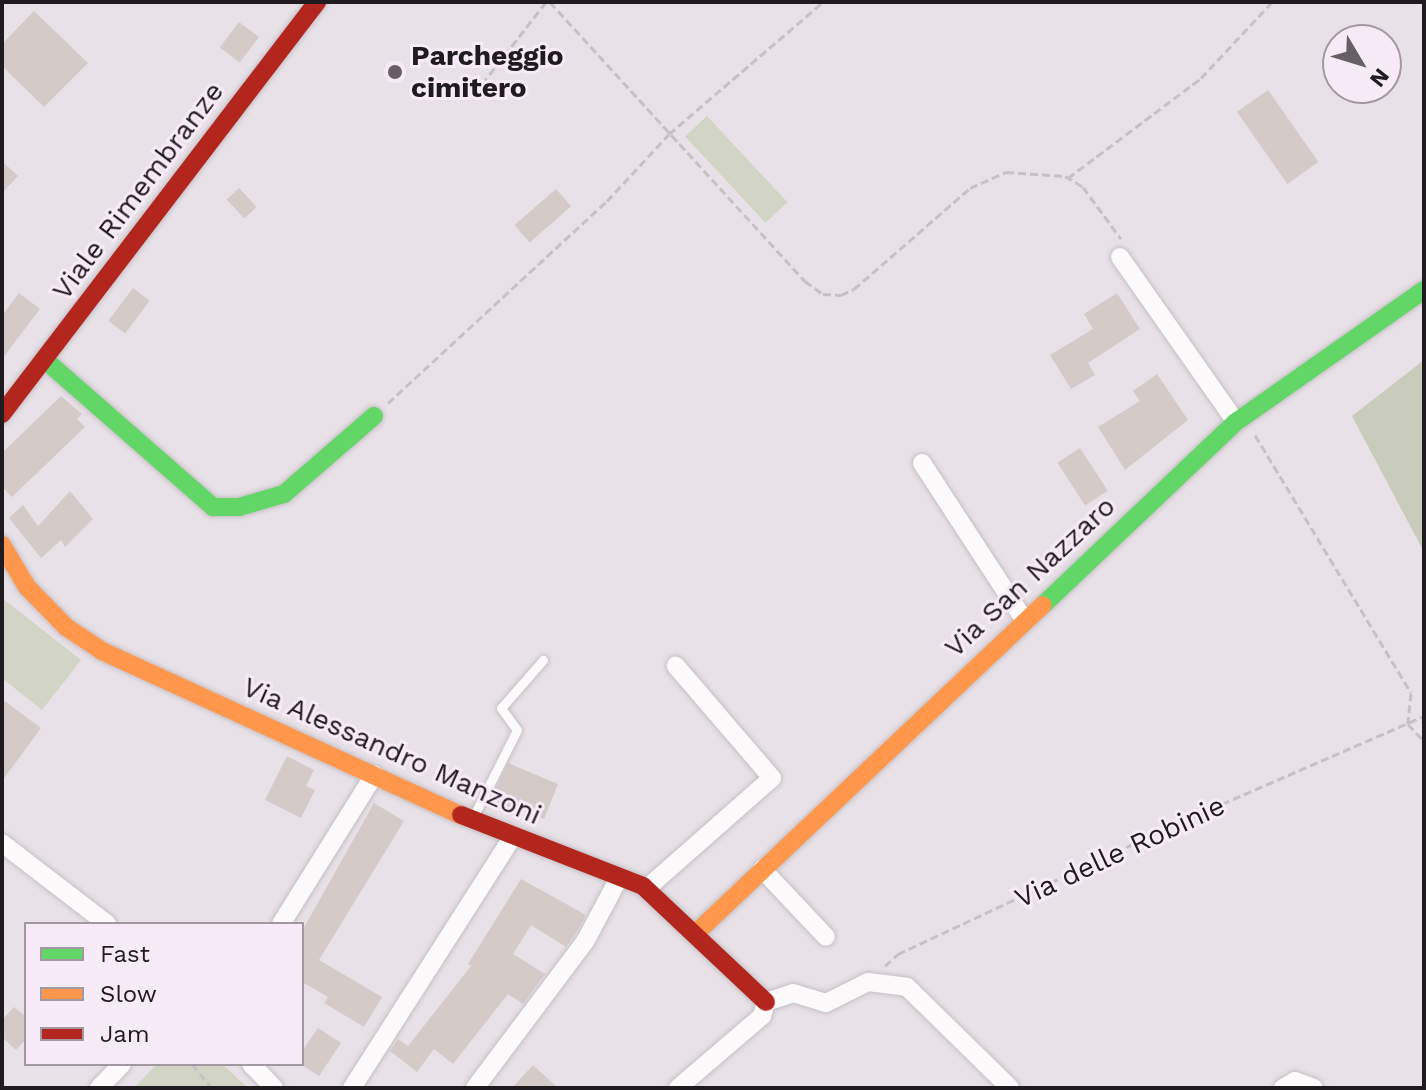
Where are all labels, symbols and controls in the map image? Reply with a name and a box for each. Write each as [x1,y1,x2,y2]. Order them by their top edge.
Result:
north arrow [1322,24,1402,104]
place label: Parcheggio cimitero [411,39,564,105]
marker: Parcheggio cimitero [386,63,404,81]
text: N [1365,64,1395,92]
street label: Viale Rimembranze [45,76,231,306]
street label: Via San Nazzaro [938,489,1122,665]
street label: Via Alessandro Manzoni [237,670,547,832]
street label: Via delle Robinie [1009,789,1231,915]
legend [24,922,304,1066]
text: Fast [100,940,150,968]
text: Slow [100,980,157,1008]
text: Jam [100,1020,150,1048]

